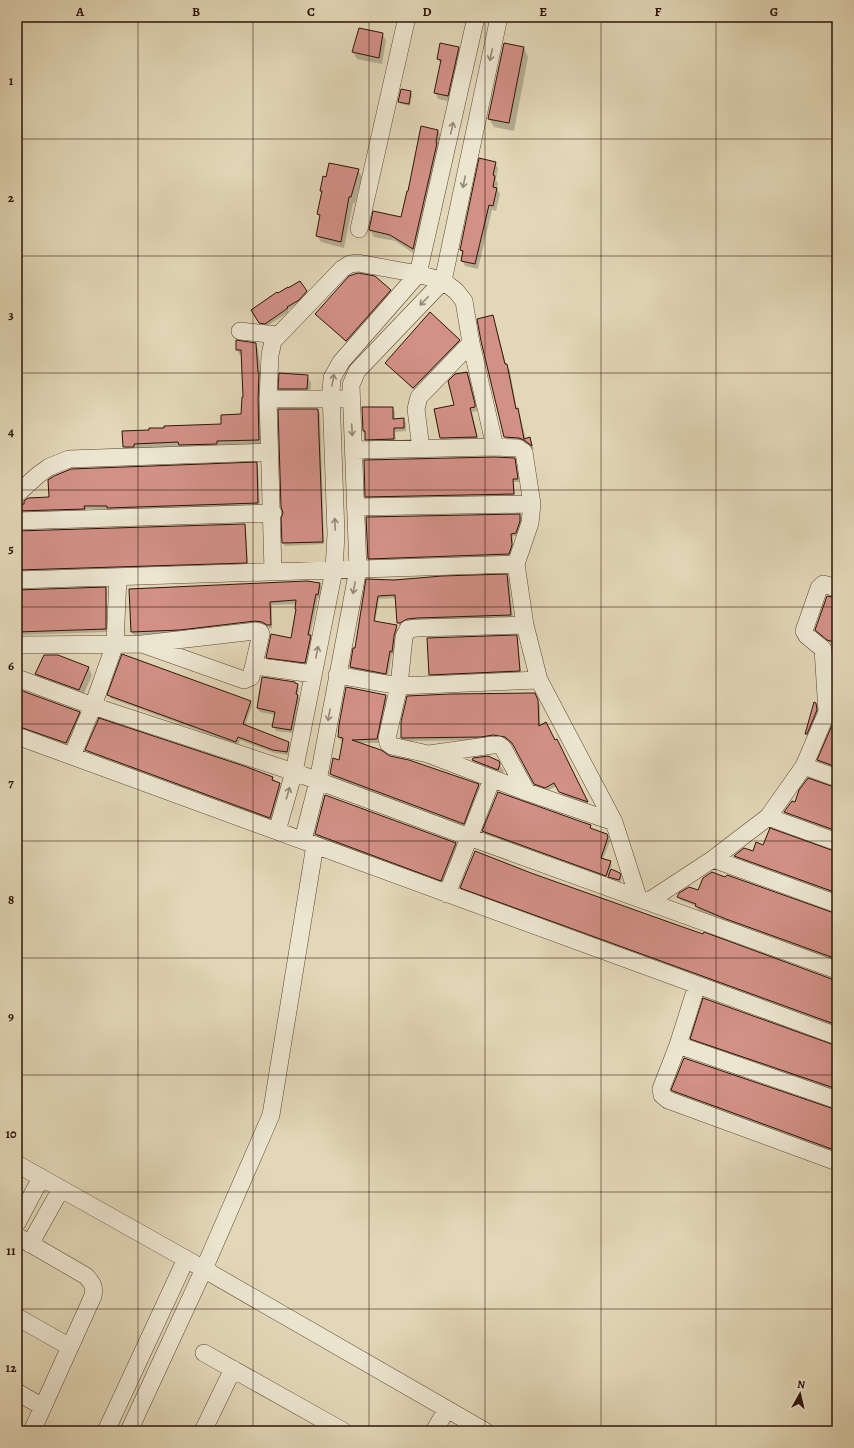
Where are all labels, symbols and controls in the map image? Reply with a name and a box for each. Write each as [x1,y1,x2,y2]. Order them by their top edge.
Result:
text: A [75,3,85,20]
text: B [192,3,200,20]
text: C [307,3,315,20]
text: D [422,3,432,20]
text: E [539,3,547,20]
text: F [655,3,662,20]
text: G [770,3,778,20]
one-way arrow [486,48,494,61]
text: 1 [9,72,14,89]
one-way arrow [448,122,456,135]
one-way arrow [459,175,467,188]
text: 2 [8,189,15,206]
one-way arrow [419,296,429,306]
text: 3 [8,306,14,323]
one-way arrow [329,374,337,387]
text: 4 [8,423,14,440]
one-way arrow [349,423,356,436]
one-way arrow [332,518,339,531]
text: 5 [8,540,14,557]
one-way arrow [350,581,358,594]
one-way arrow [314,646,322,659]
text: 6 [8,657,14,674]
one-way arrow [325,708,333,721]
text: 7 [8,774,14,791]
one-way arrow [285,787,292,800]
text: 8 [8,891,14,908]
text: 9 [8,1008,14,1025]
text: 10 [5,1125,17,1142]
text: 11 [6,1242,16,1259]
text: 12 [6,1359,17,1376]
north arrow [780,1374,820,1414]
text: N [796,1377,806,1393]

